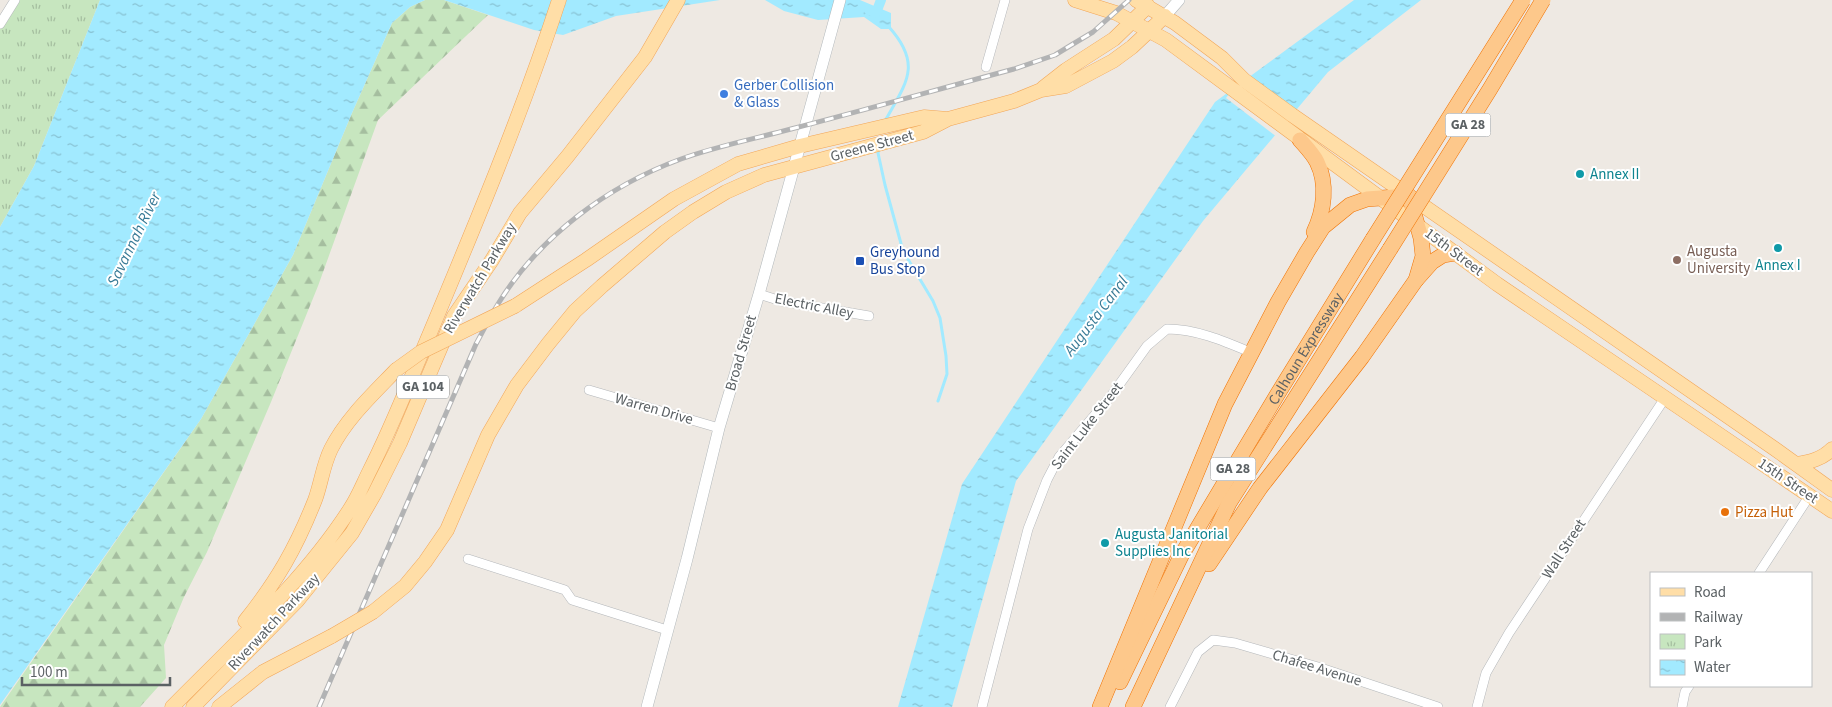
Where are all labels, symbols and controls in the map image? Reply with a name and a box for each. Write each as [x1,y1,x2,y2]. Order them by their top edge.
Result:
place label: Gerber Collision & Glass [734,75,834,113]
marker: Gerber Collision & Glass [718,88,730,100]
road number: GA 28 [1446,114,1490,136]
street label: Greene Street [828,125,916,167]
place label: Annex II [1590,164,1639,185]
marker: Annex II [1574,168,1586,180]
water label: Savannah River [102,187,167,290]
street label: Riverwatch Parkway [439,219,521,337]
street label: 15th Street [1420,223,1488,281]
place label: Augusta University [1687,241,1750,279]
place label: Greyhound Bus Stop [870,242,940,280]
marker: Annex I [1772,242,1784,254]
marker: Augusta University [1671,254,1683,266]
marker: Greyhound Bus Stop [854,255,866,267]
place label: Annex I [1755,255,1801,276]
water label: Augusta Canal [1058,272,1133,361]
street label: Electric Alley [773,288,855,324]
street label: Calhoun Expressway [1263,288,1348,409]
street label: Broad Street [720,312,762,394]
road number: GA 104 [397,376,449,398]
street label: Saint Luke Street [1046,378,1128,474]
street label: Warren Drive [612,388,696,430]
street label: 15th Street [1754,453,1822,509]
road number: GA 28 [1210,458,1256,480]
place label: Pizza Hut [1735,502,1793,523]
marker: Pizza Hut [1719,506,1731,518]
street label: Wall Street [1537,515,1591,583]
place label: Augusta Janitorial Supplies Inc [1115,524,1228,562]
marker: Augusta Janitorial Supplies Inc [1099,537,1111,549]
street label: Riverwatch Parkway [223,569,325,675]
legend [1650,572,1812,687]
text: Road [1694,582,1726,603]
text: Railway [1694,607,1743,628]
text: Park [1694,632,1723,653]
street label: Chafee Avenue [1270,644,1364,692]
scale bar [22,654,170,686]
text: Water [1694,657,1731,678]
text: 100 m [30,662,68,683]

